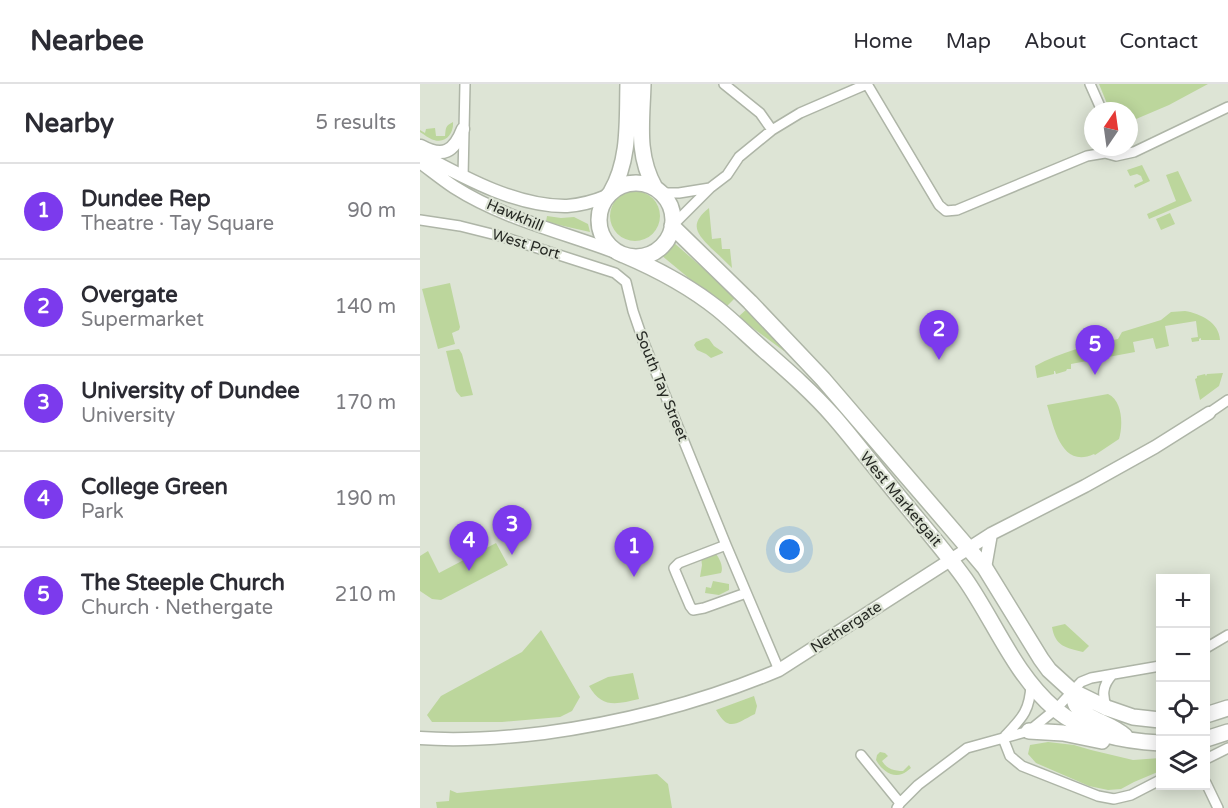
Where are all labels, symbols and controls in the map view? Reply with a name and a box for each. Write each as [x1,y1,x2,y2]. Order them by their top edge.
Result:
text: Nearbee [30,24,144,58]
text: Home [853,29,913,54]
text: Map [946,29,991,54]
text: About [1024,29,1086,54]
text: Contact [1119,29,1198,54]
north arrow [1084,102,1138,156]
text: Nearby [24,108,114,139]
text: 5 results [316,111,396,135]
text: Dundee Rep [81,186,211,212]
street label: Hawkhill [484,195,546,235]
text: 1 [37,199,50,223]
text: 90 m [347,199,396,223]
text: Theatre · Tay Square [81,212,274,236]
street label: West Port [490,225,562,263]
text: Overgate [81,282,178,308]
text: 2 [37,295,50,319]
text: 140 m [335,295,396,319]
text: Supermarket [81,308,204,332]
pin: 2 [920,310,958,360]
pin: 5 [1076,326,1114,375]
street label: South Tay Street [632,328,692,444]
text: University of Dundee [81,378,300,404]
text: 3 [37,391,50,415]
text: 170 m [335,391,396,415]
text: University [81,404,175,428]
street label: West Marketgait [856,448,946,550]
text: College Green [81,474,228,500]
text: 4 [37,487,50,511]
text: 190 m [335,487,396,511]
text: Park [81,500,124,524]
pin: 3 [492,506,532,555]
pin: 4 [449,522,488,571]
pin: 1 [614,528,654,577]
your location [775,535,804,564]
text: The Steeple Church [81,570,285,596]
map controls [1156,574,1210,790]
button: + [1156,574,1210,628]
text: 5 [37,583,50,607]
text: 210 m [335,583,396,607]
text: Church · Nethergate [81,596,273,620]
street label: Nethergate [807,597,885,657]
button: − [1156,628,1210,682]
button: locate [1156,682,1210,736]
button: layers [1156,736,1210,790]

